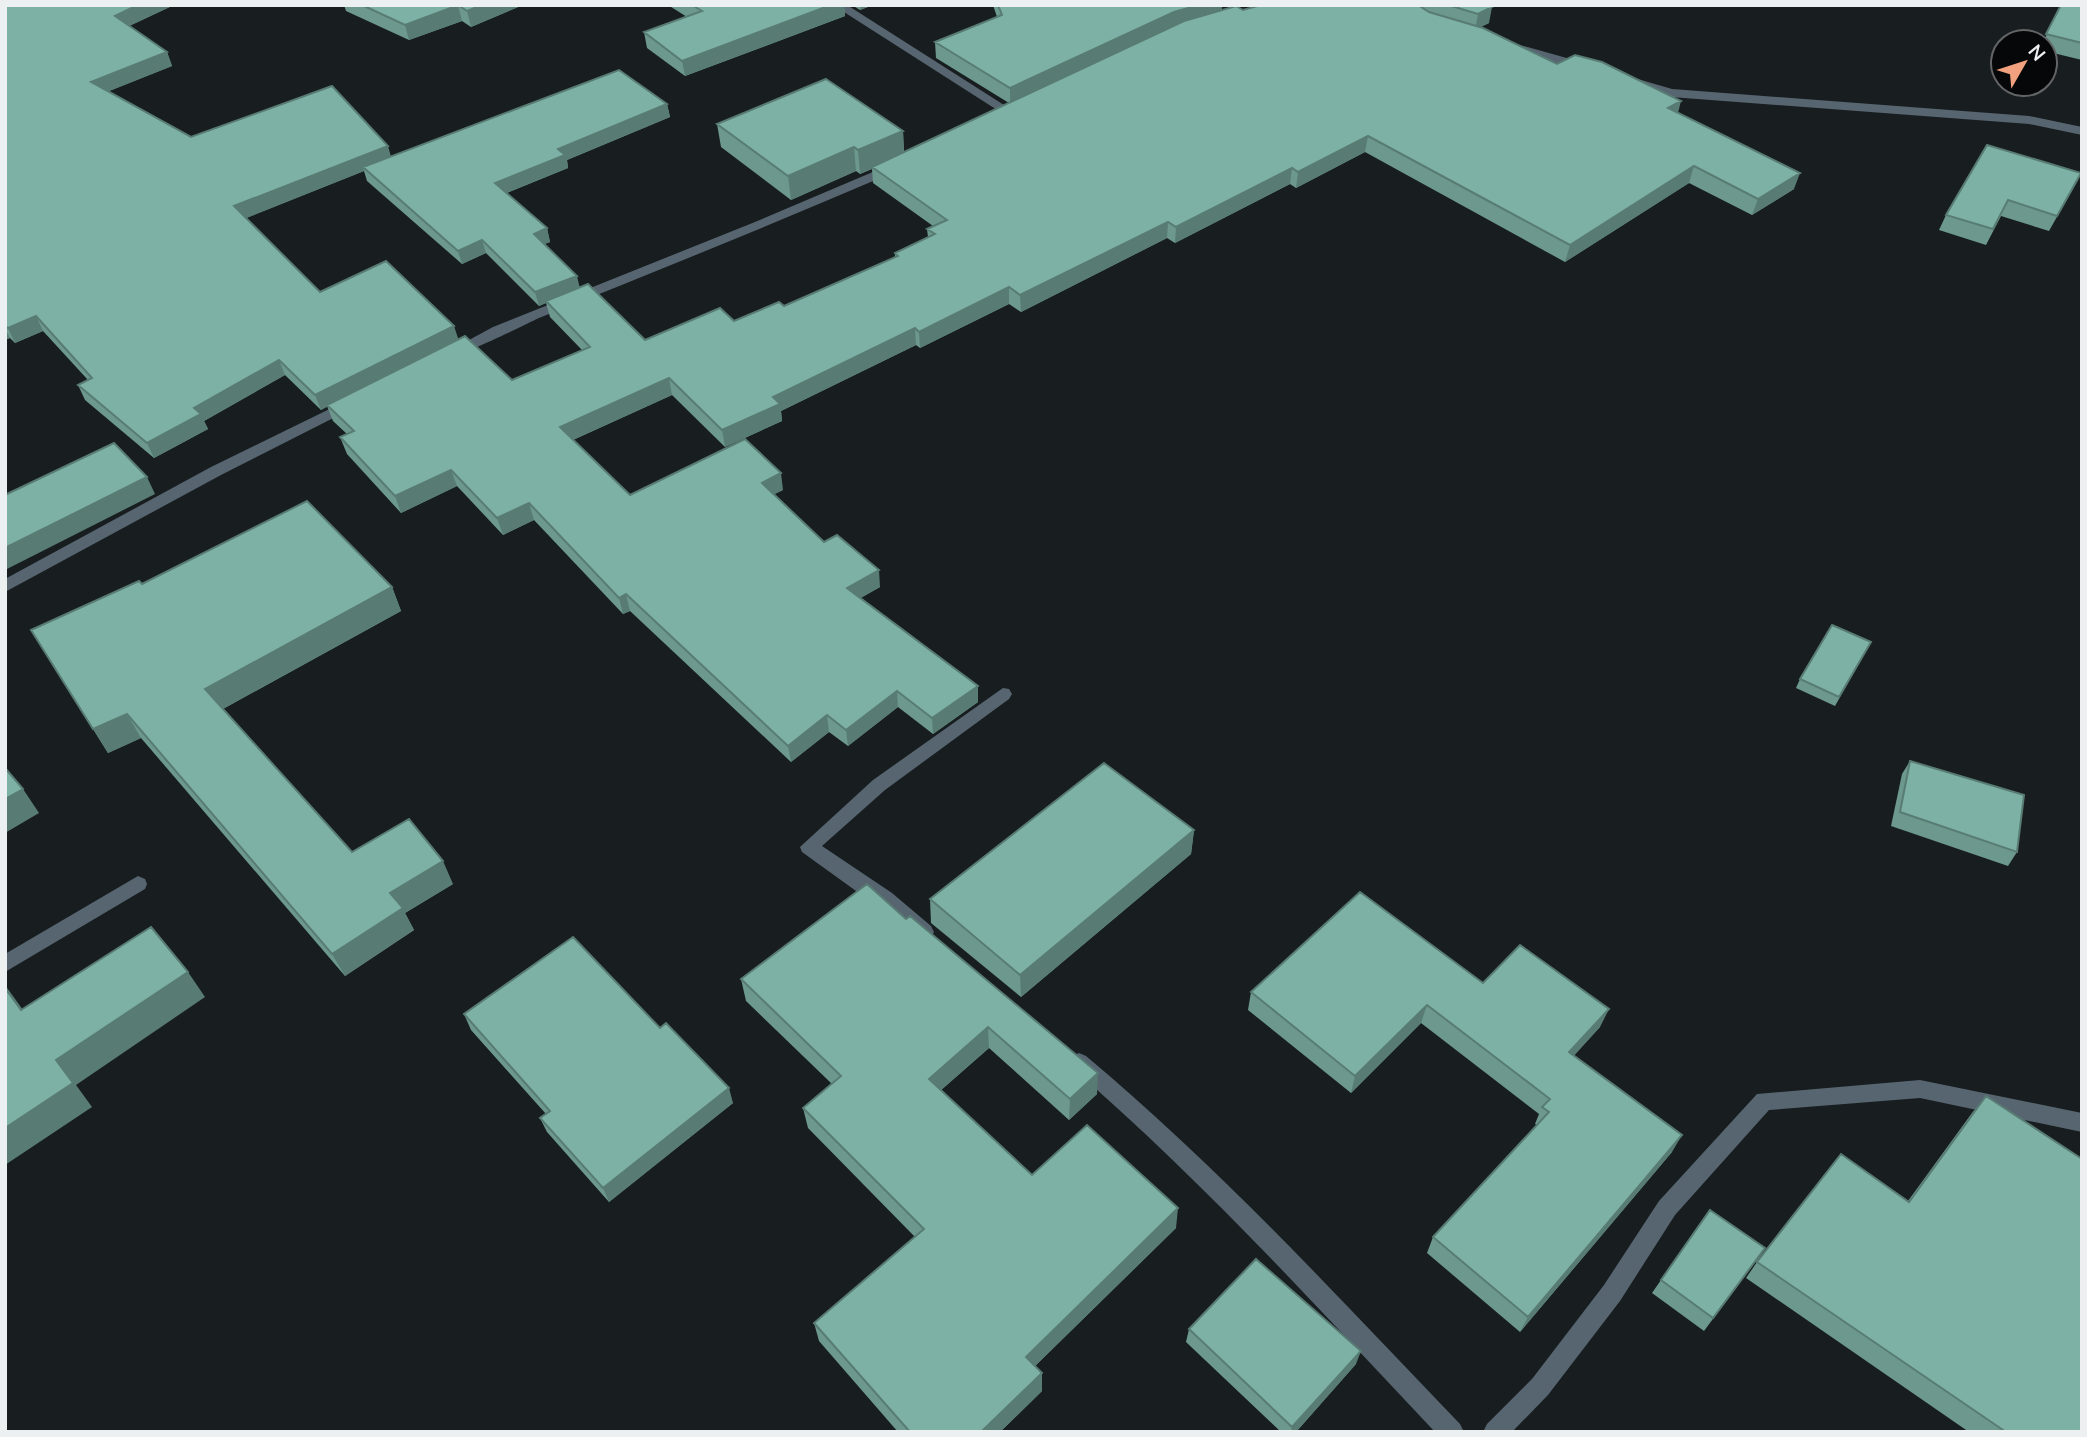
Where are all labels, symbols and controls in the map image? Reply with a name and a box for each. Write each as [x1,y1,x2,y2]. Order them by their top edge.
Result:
north arrow [1989,28,2059,98]
text: N [2023,39,2051,65]

